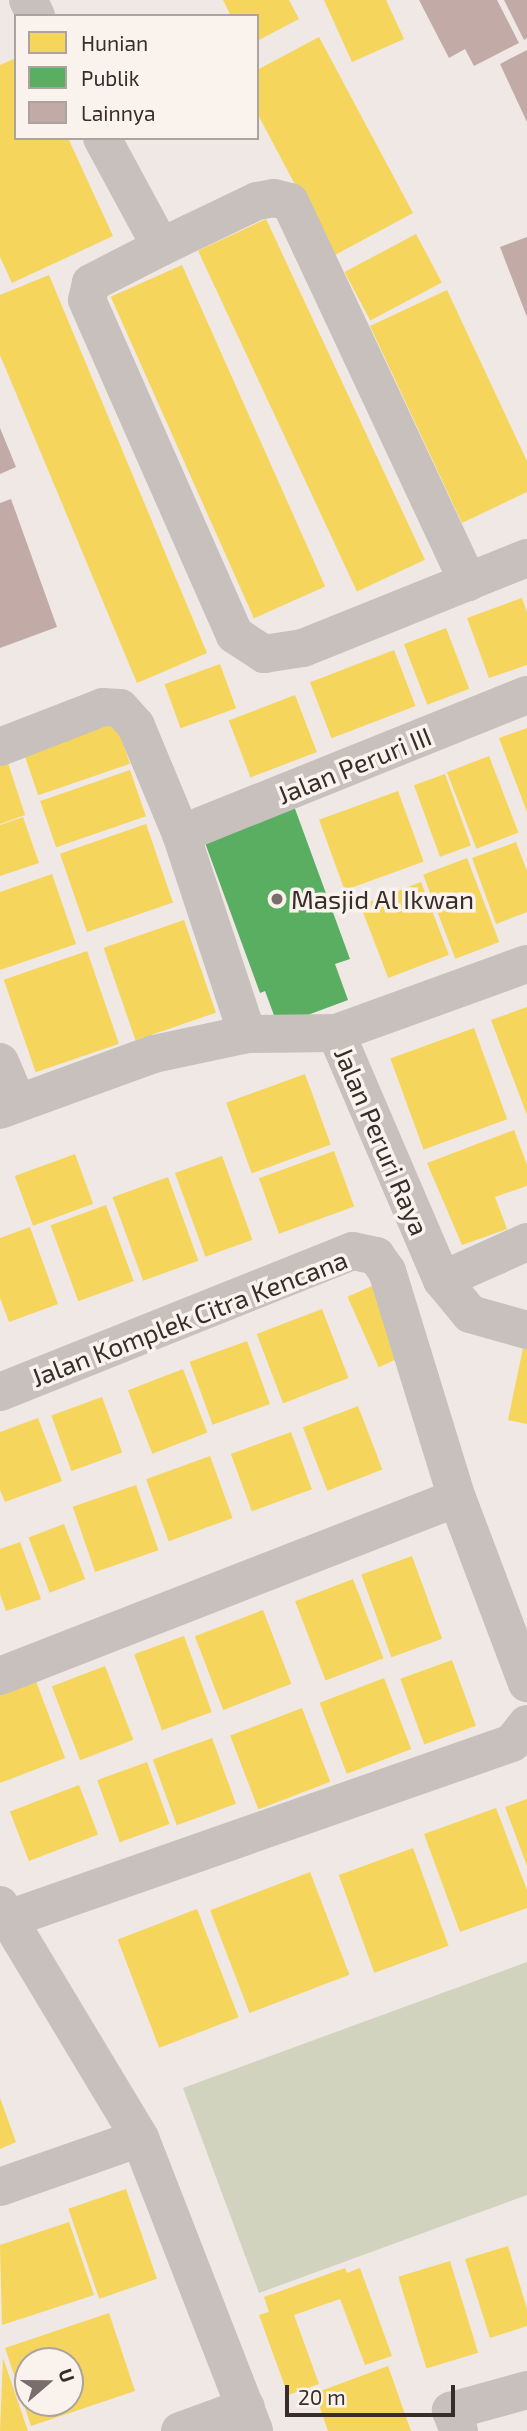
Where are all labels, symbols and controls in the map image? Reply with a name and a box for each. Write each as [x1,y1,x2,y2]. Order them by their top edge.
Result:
legend [14,14,259,140]
text: Hunian [81,30,148,55]
text: Publik [81,65,139,90]
text: Lainnya [81,100,155,125]
street label: Jalan Peruri III [272,720,436,810]
place label: Masjid Al Ikwan [291,883,475,915]
marker: Masjid Al Ikwan [269,891,285,907]
street label: Jalan Peruri Raya [328,1042,436,1240]
street label: Jalan Komplek Citra Kencana [26,1243,352,1393]
north arrow [14,2347,84,2417]
text: U [54,2365,80,2385]
scale bar [289,2372,459,2416]
text: 20 m [298,2384,346,2409]

